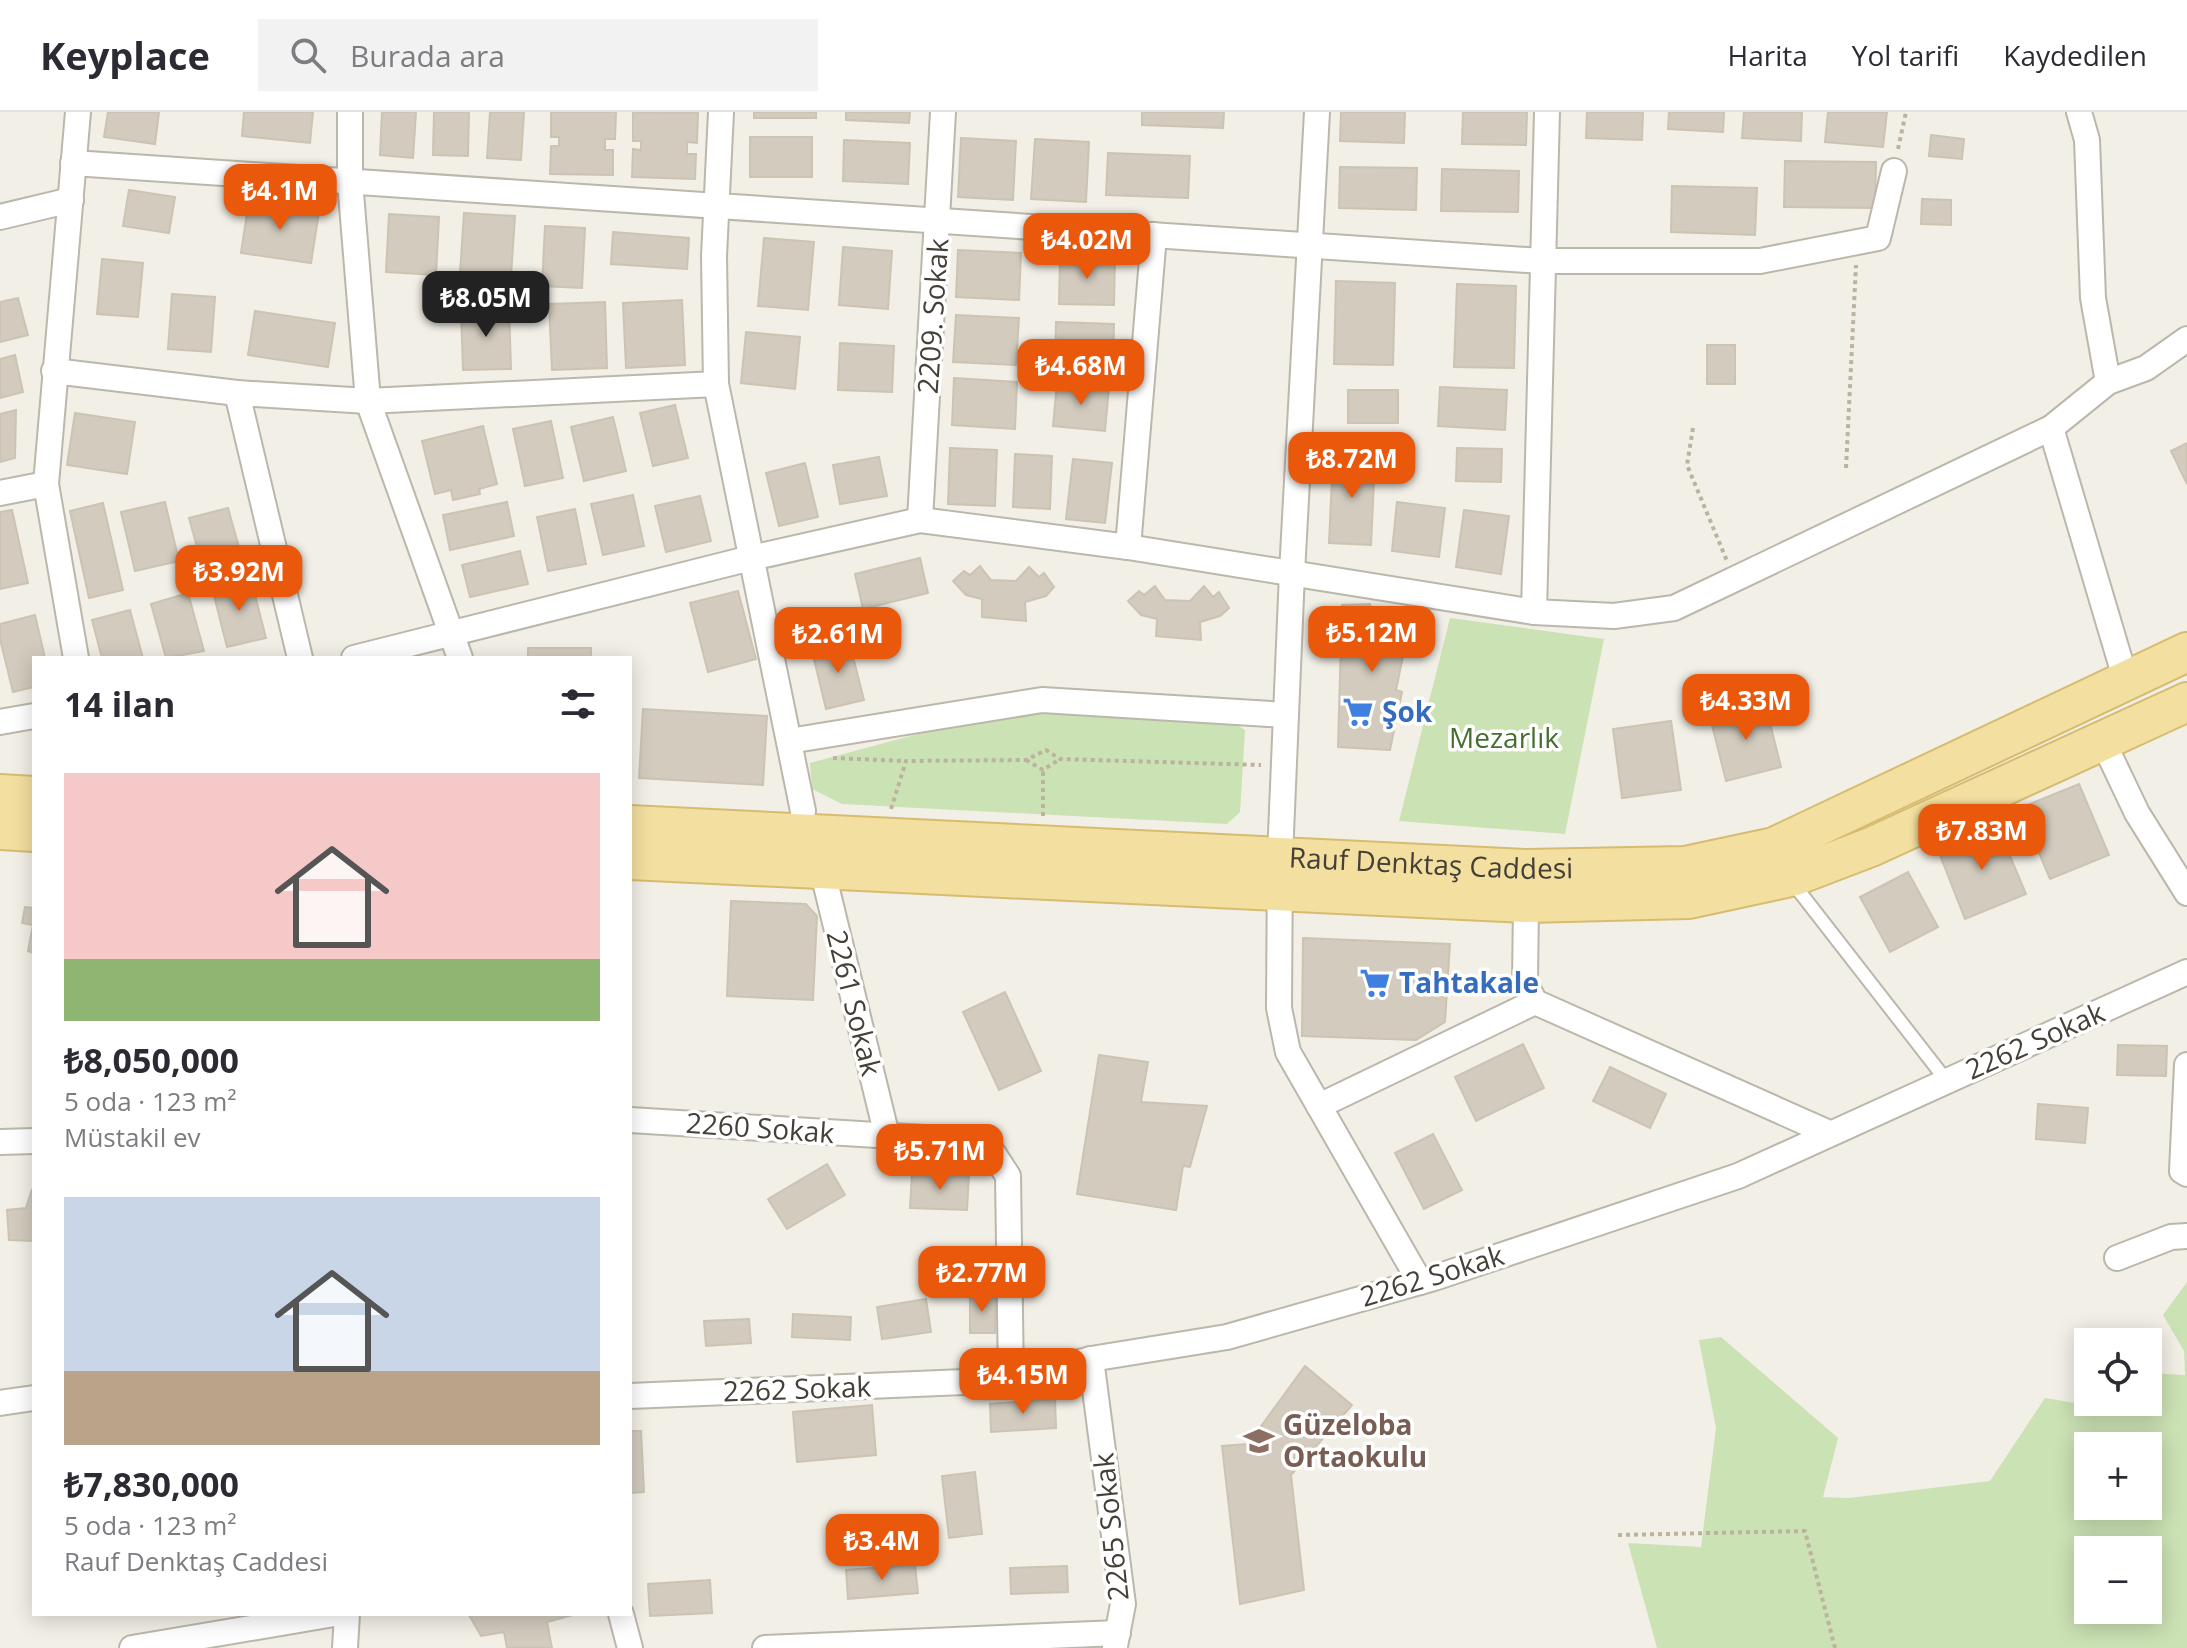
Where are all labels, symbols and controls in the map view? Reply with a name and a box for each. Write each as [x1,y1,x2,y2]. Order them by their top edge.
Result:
search box [258,19,818,91]
text: Keyplace [40,29,210,81]
icon: search [286,33,330,77]
text: Burada ara [350,35,505,76]
text: Harita [1728,36,1808,74]
text: Yol tarifi [1852,36,1959,74]
text: Kaydedilen [2003,36,2147,74]
pin: ₺4.1M [224,164,336,232]
text: ₺4.1M [242,172,318,208]
pin: ₺4.02M [1022,213,1152,281]
text: ₺4.02M [1041,221,1133,257]
street label: 2209. Sokak [908,237,956,395]
pin: ₺8.05M [421,271,551,339]
text: ₺8.05M [440,279,532,315]
pin: ₺4.68M [1016,339,1146,407]
text: ₺4.68M [1035,347,1127,383]
pin: ₺8.72M [1287,432,1417,500]
text: ₺8.72M [1306,440,1398,476]
pin: ₺3.92M [174,545,304,613]
text: ₺3.92M [193,553,285,589]
pin: ₺5.12M [1307,606,1437,674]
pin: ₺2.61M [773,607,903,675]
text: ₺5.12M [1326,614,1418,650]
text: ₺2.61M [792,615,884,651]
pin: ₺4.33M [1681,674,1811,742]
text: 14 ilan [64,681,175,727]
icon: filters [556,682,600,726]
text: ₺4.33M [1700,682,1792,718]
place label: Şok [1382,692,1433,730]
supermarket icon: Şok [1341,695,1375,729]
park label: Mezarlık [1449,718,1559,756]
pin: ₺7.83M [1917,804,2047,872]
text: ₺7.83M [1936,812,2028,848]
icon: home [260,825,404,969]
street label: Rauf Denktaş Caddesi [1288,837,1573,887]
street label: 2261 Sokak [819,926,891,1080]
place label: Tahtakale [1399,963,1539,1001]
supermarket icon: Tahtakale [1358,966,1392,1000]
street label: 2262 Sokak [1959,992,2110,1088]
text: ₺8,050,000 [64,1037,239,1083]
text: 5 oda · 123 m² [64,1083,236,1119]
street label: 2260 Sokak [685,1103,836,1151]
text: Müstakil ev [64,1119,201,1155]
pin: ₺5.71M [875,1124,1005,1192]
text: ₺5.71M [894,1132,986,1168]
street label: 2262 Sokak [1355,1235,1509,1315]
pin: ₺2.77M [917,1246,1047,1314]
icon: home [260,1249,404,1393]
text: ₺2.77M [936,1254,1028,1290]
map controls [2074,1328,2162,1624]
button: locate [2074,1328,2162,1416]
pin: ₺4.15M [958,1348,1088,1416]
text: ₺4.15M [977,1356,1069,1392]
street label: 2262 Sokak [722,1366,872,1410]
place label: Güzeloba Ortaokulu [1283,1405,1427,1475]
school or university icon: Güzeloba Ortaokulu [1242,1424,1276,1458]
button: + [2074,1432,2162,1520]
street label: 2265 Sokak [1083,1451,1137,1603]
text: ₺7,830,000 [64,1461,239,1507]
text: 5 oda · 123 m² [64,1507,236,1543]
pin: ₺3.4M [826,1514,938,1582]
text: ₺3.4M [844,1522,920,1558]
button: − [2074,1536,2162,1624]
text: Rauf Denktaş Caddesi [64,1543,328,1579]

